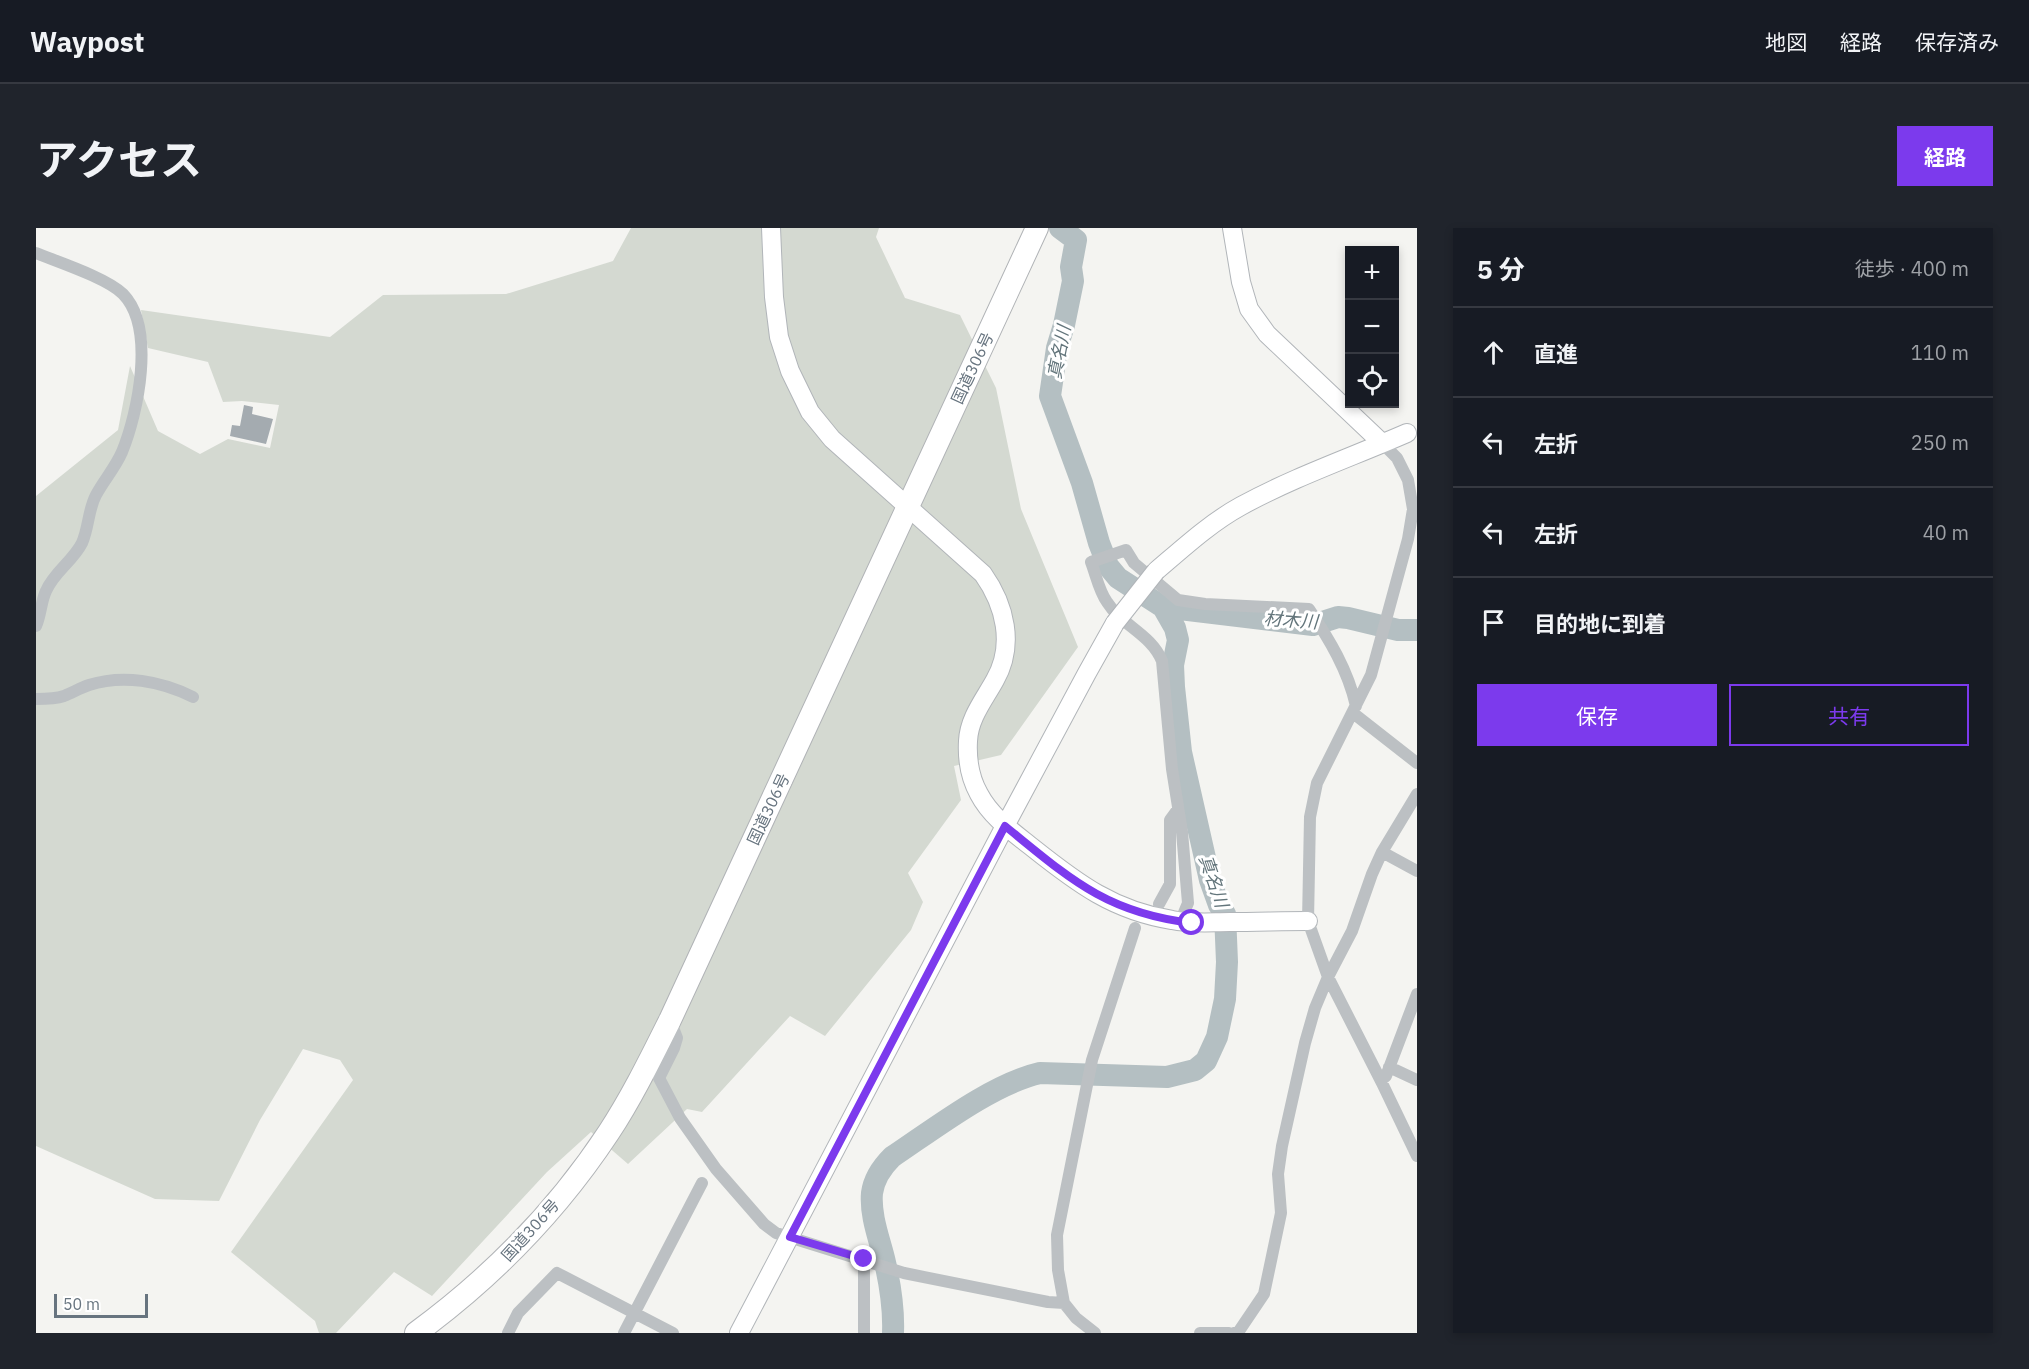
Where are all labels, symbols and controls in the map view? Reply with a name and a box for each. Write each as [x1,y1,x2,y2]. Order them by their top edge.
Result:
text: Waypost [30,23,144,60]
text: 地図 [1765,28,1807,56]
text: 経路 [1840,28,1882,56]
text: 保存済み [1915,28,1999,56]
button: 経路 [1897,126,1993,186]
text: アクセス [36,132,202,187]
map controls [1345,246,1399,408]
button: + [1345,246,1399,300]
text: 5 分 [1477,252,1525,286]
text: 徒歩 · 400 m [1855,255,1969,282]
button: − [1345,300,1399,354]
water label: 真名川 [1043,321,1076,381]
street label: 国道306号 [947,329,997,407]
icon: ahead [1477,336,1510,369]
text: 直進 [1534,339,1578,368]
text: 110 m [1911,339,1969,366]
button: locate [1345,354,1399,408]
icon: left [1477,426,1510,459]
text: 左折 [1534,429,1578,458]
text: 250 m [1911,429,1969,456]
icon: left [1477,516,1510,549]
text: 左折 [1534,519,1578,548]
text: 40 m [1923,519,1969,546]
icon: arrive [1477,606,1510,639]
water label: 材木川 [1263,607,1321,633]
text: 目的地に到着 [1534,609,1666,638]
button: 保存 [1477,684,1717,746]
button: 共有 [1729,684,1969,746]
street label: 国道306号 [743,770,793,848]
water label: 真名川 [1194,852,1234,912]
route start [1178,909,1204,935]
street label: 国道306号 [497,1195,563,1265]
route end [850,1245,876,1271]
scale bar [54,1291,148,1318]
text: 50 m [63,1294,100,1314]

